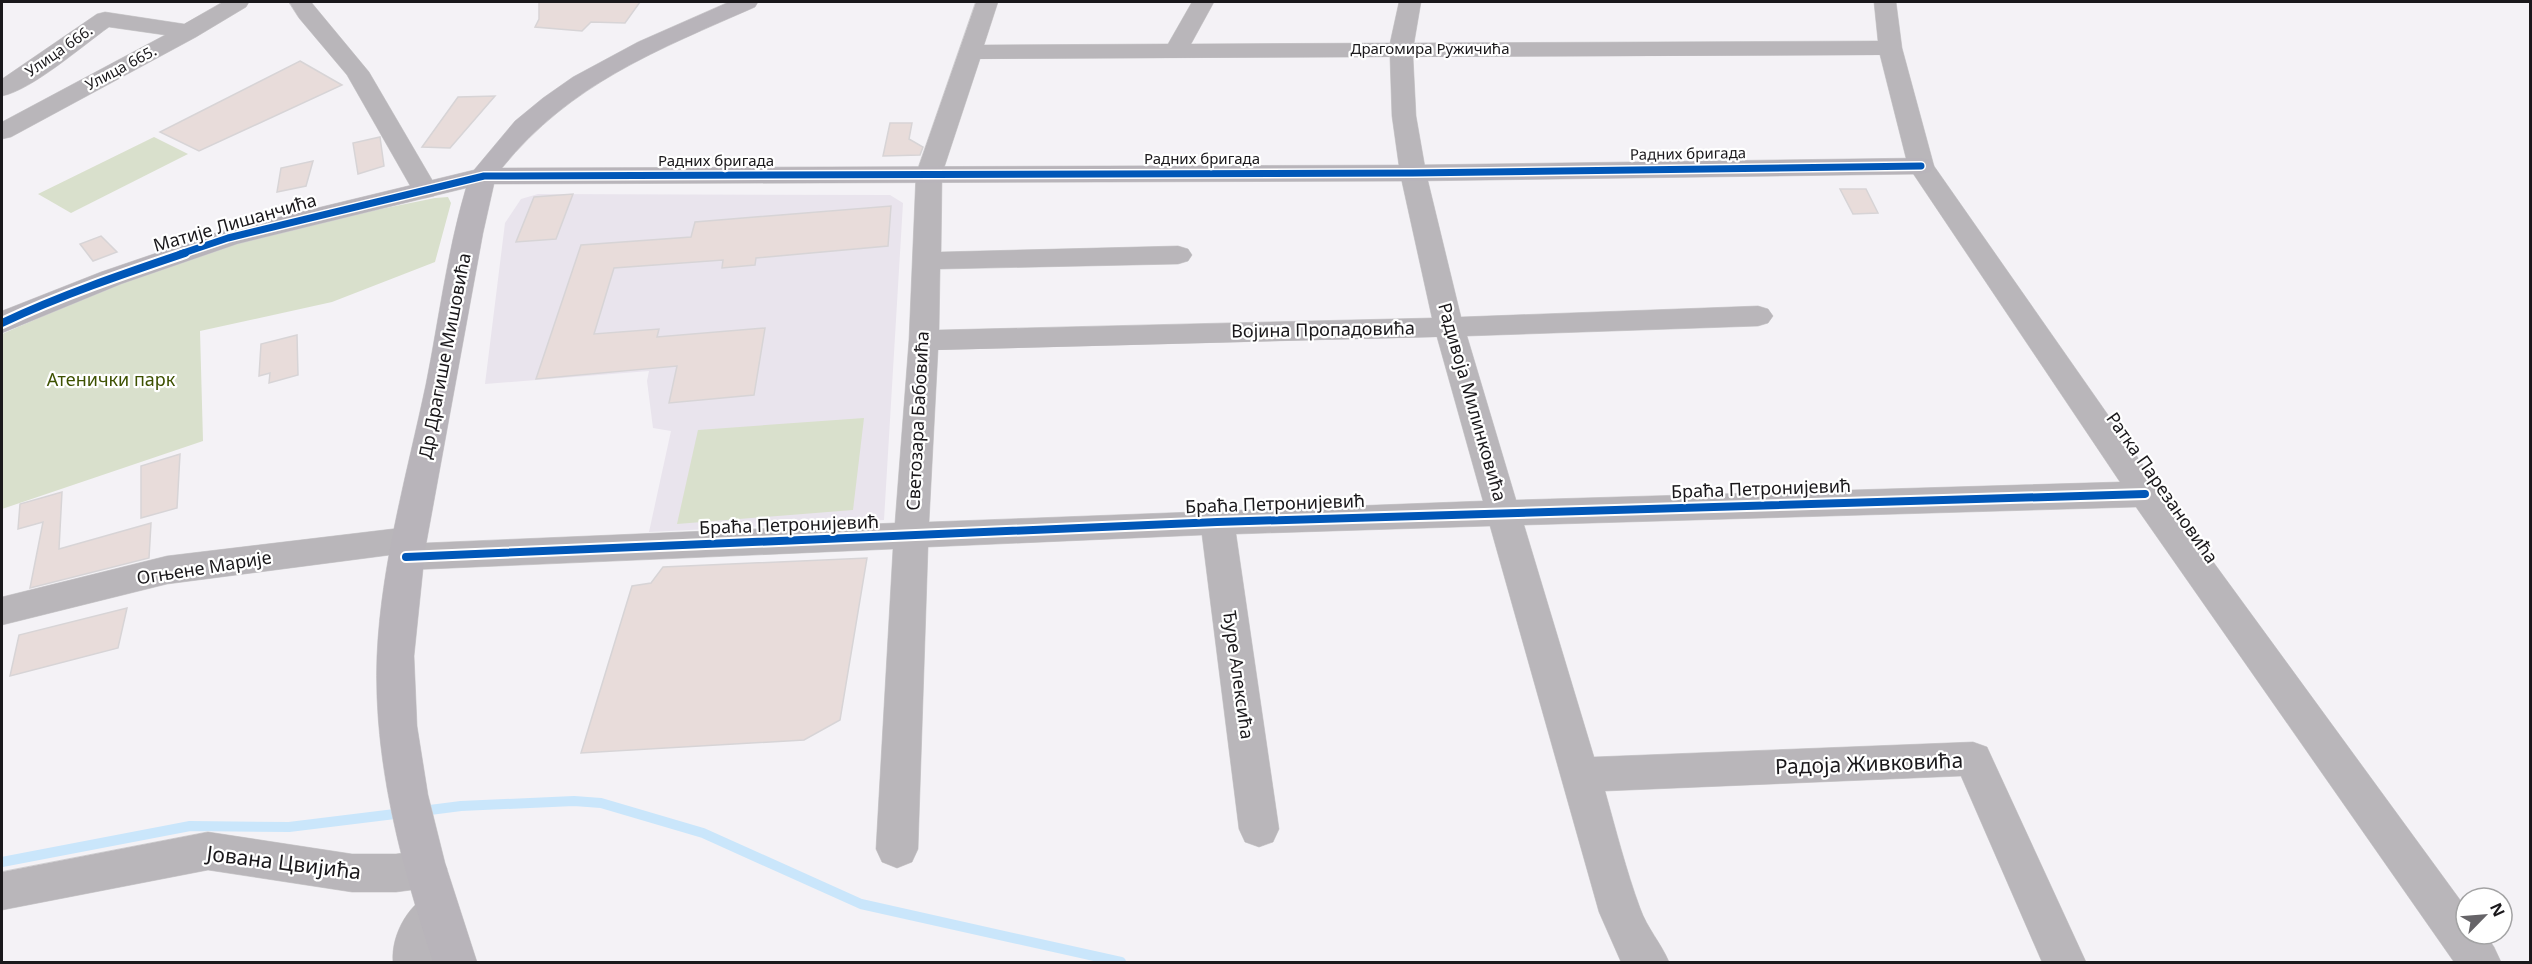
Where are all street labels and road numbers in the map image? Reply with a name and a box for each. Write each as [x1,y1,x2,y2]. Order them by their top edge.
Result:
street label: Улица 666. [21,20,96,81]
street label: Драгомира Ружичића [1350,38,1510,58]
street label: Улица 665. [81,40,160,94]
street label: Радних бригада [1630,142,1746,164]
street label: Радних бригада [1144,148,1260,168]
street label: Радних бригада [658,150,774,170]
street label: Матије Лишанчића [150,187,319,257]
street label: Др Драгише Мишовића [412,251,476,461]
street label: Радивоја Милинковића [1433,300,1513,504]
street label: Војина Пропадовића [1231,315,1415,343]
street label: Светозара Бабовића [900,331,934,511]
street label: Ратка Парезановића [2101,407,2224,568]
street label: Браћа Петронијевић [1671,473,1851,503]
street label: Браћа Петронијевић [1185,488,1365,518]
street label: Браћа Петронијевић [699,509,879,539]
street label: Огњене Марије [135,544,273,590]
street label: Ђуре Алексића [1218,609,1260,741]
street label: Радоја Живковића [1774,746,1964,780]
street label: Јована Цвијића [203,838,363,885]

